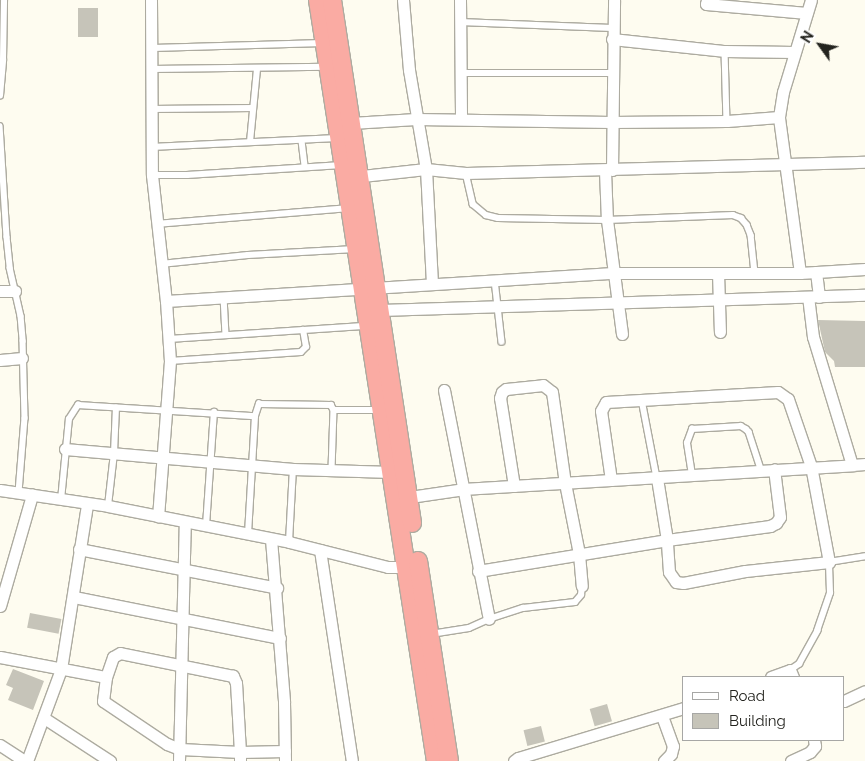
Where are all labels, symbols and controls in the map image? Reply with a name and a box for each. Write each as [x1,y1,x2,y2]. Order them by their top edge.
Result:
north arrow [795,20,845,70]
text: N [798,28,817,46]
legend [682,676,845,741]
text: Road [729,687,765,705]
text: Building [729,712,786,730]

